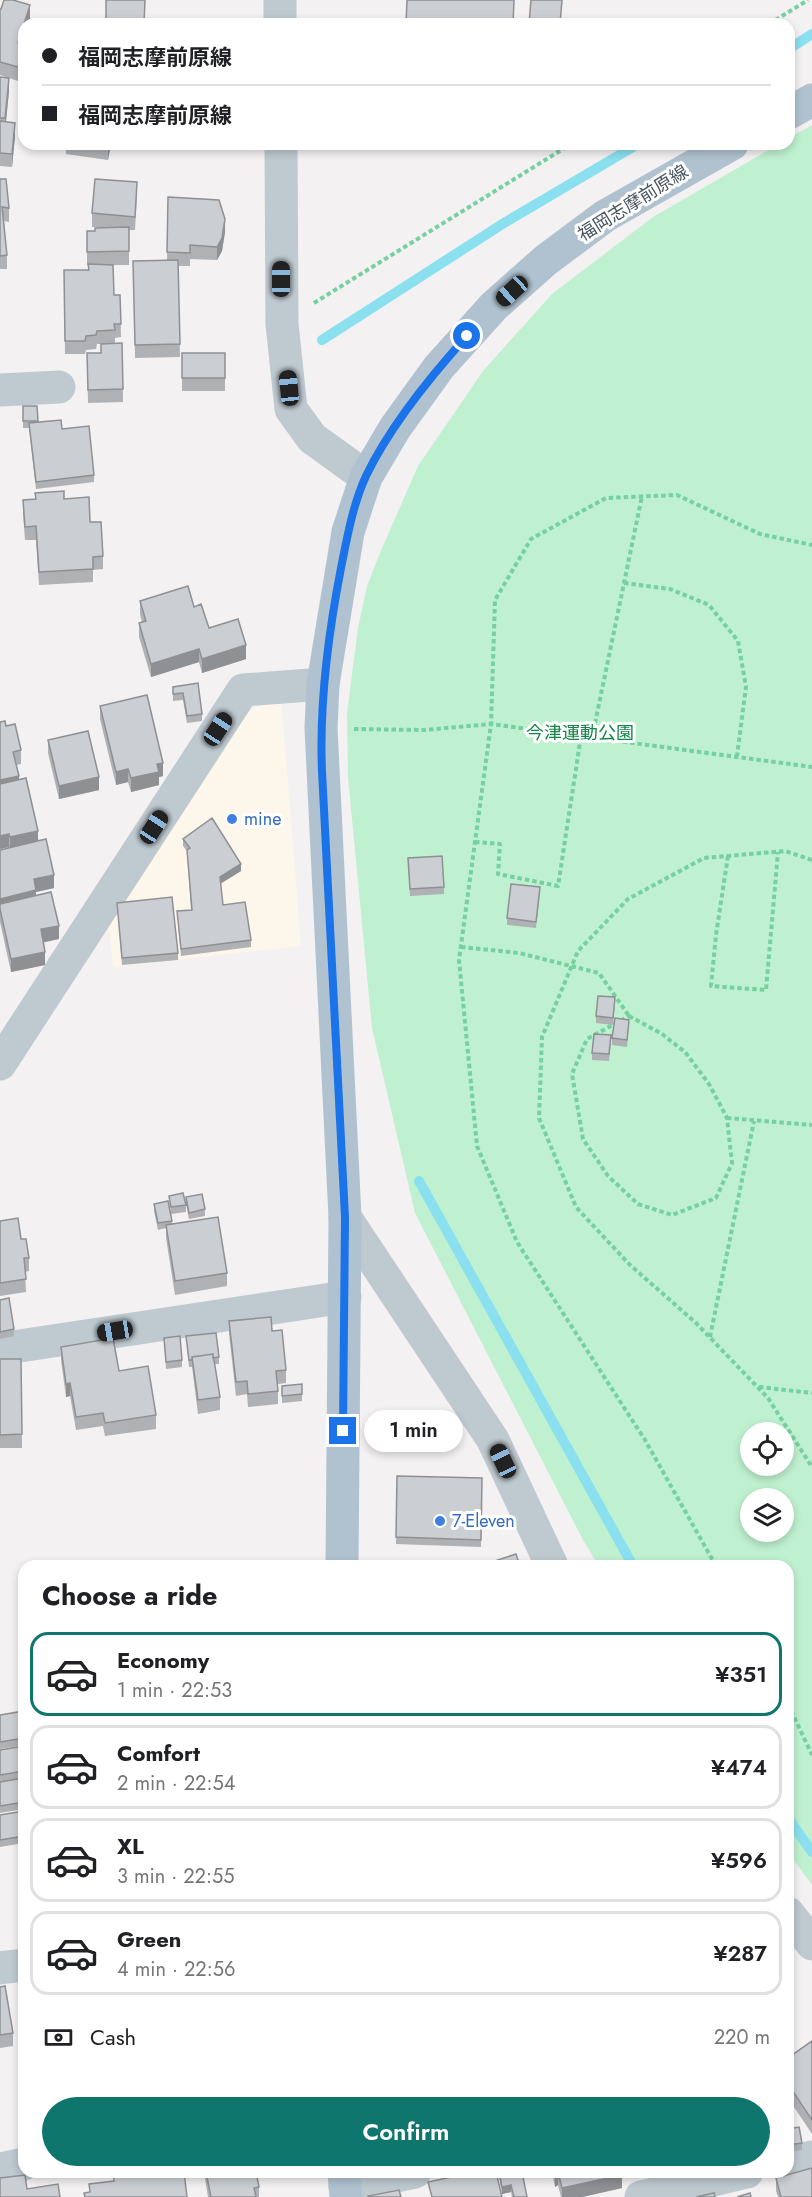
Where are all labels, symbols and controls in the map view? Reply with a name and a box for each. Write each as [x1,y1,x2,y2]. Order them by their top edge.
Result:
text: 福岡志摩前原線 [78,41,232,73]
text: 福岡志摩前原線 [78,99,232,131]
street label: 福岡志摩前原線 [573,159,693,247]
car [272,261,290,297]
car [493,272,531,310]
route start [453,322,480,349]
car [278,369,300,407]
car [201,709,235,749]
park label: 今津運動公園 [526,720,634,746]
place label: mine [244,806,281,832]
car [137,807,171,847]
marker: mine [225,812,239,826]
car [96,1319,134,1343]
callout: 1 min [364,1410,463,1452]
text: 1 min [389,1416,438,1445]
route end [329,1417,356,1444]
map controls [740,1422,794,1542]
button: locate [740,1422,794,1476]
car [487,1441,519,1481]
button: layers [740,1488,794,1542]
place label: 7-Eleven [452,1508,515,1534]
marker: 7-Eleven [433,1514,447,1528]
text: Choose a ride [42,1576,217,1615]
text: Economy [117,1644,209,1676]
icon: car [45,1647,99,1701]
text: ¥351 [715,1658,767,1690]
text: 1 min · 22:53 [117,1676,232,1705]
text: Comfort [117,1737,200,1769]
icon: car [45,1740,99,1794]
text: ¥474 [711,1751,767,1783]
text: 2 min · 22:54 [117,1769,235,1798]
text: XL [117,1830,144,1862]
icon: car [45,1833,99,1887]
text: ¥596 [711,1844,767,1876]
text: 3 min · 22:55 [117,1862,235,1891]
text: Green [117,1923,181,1955]
icon: car [45,1926,99,1980]
text: ¥287 [713,1937,767,1969]
text: 4 min · 22:56 [117,1955,236,1984]
icon: cash [42,2021,75,2054]
text: Cash [90,2021,136,2053]
text: 220 m [714,2023,770,2052]
button: Confirm [42,2097,770,2166]

